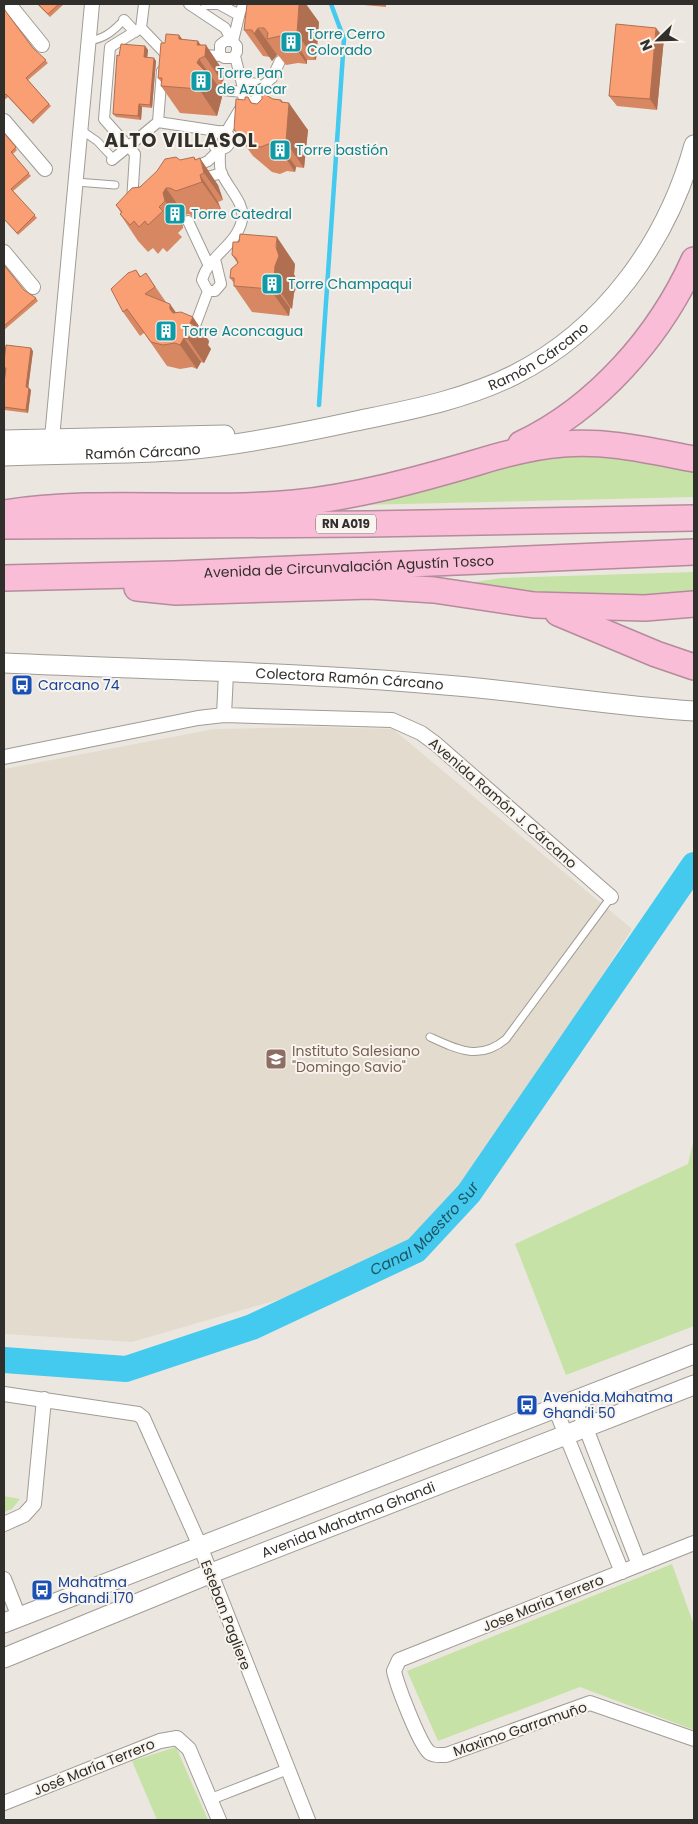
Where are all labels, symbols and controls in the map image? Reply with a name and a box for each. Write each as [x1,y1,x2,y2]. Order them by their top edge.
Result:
north arrow [633,15,683,65]
place label: Torre Cerro Colorado [307,24,385,60]
building icon: Torre Cerro Colorado [279,30,303,54]
text: N [635,36,657,54]
place label: Torre Pan de Azúcar [217,63,287,99]
building icon: Torre Pan de Azúcar [189,69,213,93]
district label: ALTO VILLASOL [104,127,258,154]
building icon: Torre bastión [268,138,292,162]
place label: Torre bastión [296,140,388,160]
building icon: Torre Catedral [163,202,187,226]
place label: Torre Catedral [191,204,292,224]
building icon: Torre Champaqui [260,272,284,296]
place label: Torre Champaqui [288,274,412,294]
street label: Ramón Cárcano [485,318,593,395]
building icon: Torre Aconcagua [154,319,178,343]
place label: Torre Aconcagua [182,321,303,341]
street label: Ramón Cárcano [85,439,201,464]
road number: RN A019 [316,514,376,534]
street label: Avenida de Circunvalación Agustín Tosco [203,550,494,583]
street label: Colectora Ramón Cárcano [255,663,445,695]
bus stop icon: Carcano 74 [10,673,34,697]
place label: Carcano 74 [38,675,120,695]
street label: Avenida Ramón J. Cárcano [425,733,581,873]
place label: Instituto Salesiano "Domingo Savio" [292,1041,420,1077]
school or university icon: Instituto Salesiano "Domingo Savio" [264,1047,288,1071]
water label: Canal Maestro Sur [366,1177,484,1280]
place label: Avenida Mahatma Ghandi 50 [543,1387,673,1423]
bus stop icon: Avenida Mahatma Ghandi 50 [515,1393,539,1417]
street label: Avenida Mahatma Ghandi [258,1477,438,1563]
street label: Esteban Pagliere [196,1557,256,1673]
street label: Jose Maria Terrero [479,1570,607,1636]
place label: Mahatma Ghandi 170 [58,1572,134,1608]
bus stop icon: Mahatma Ghandi 170 [30,1578,54,1602]
street label: Maximo Garramuño [450,1697,590,1761]
street label: José María Terrero [30,1734,158,1800]

